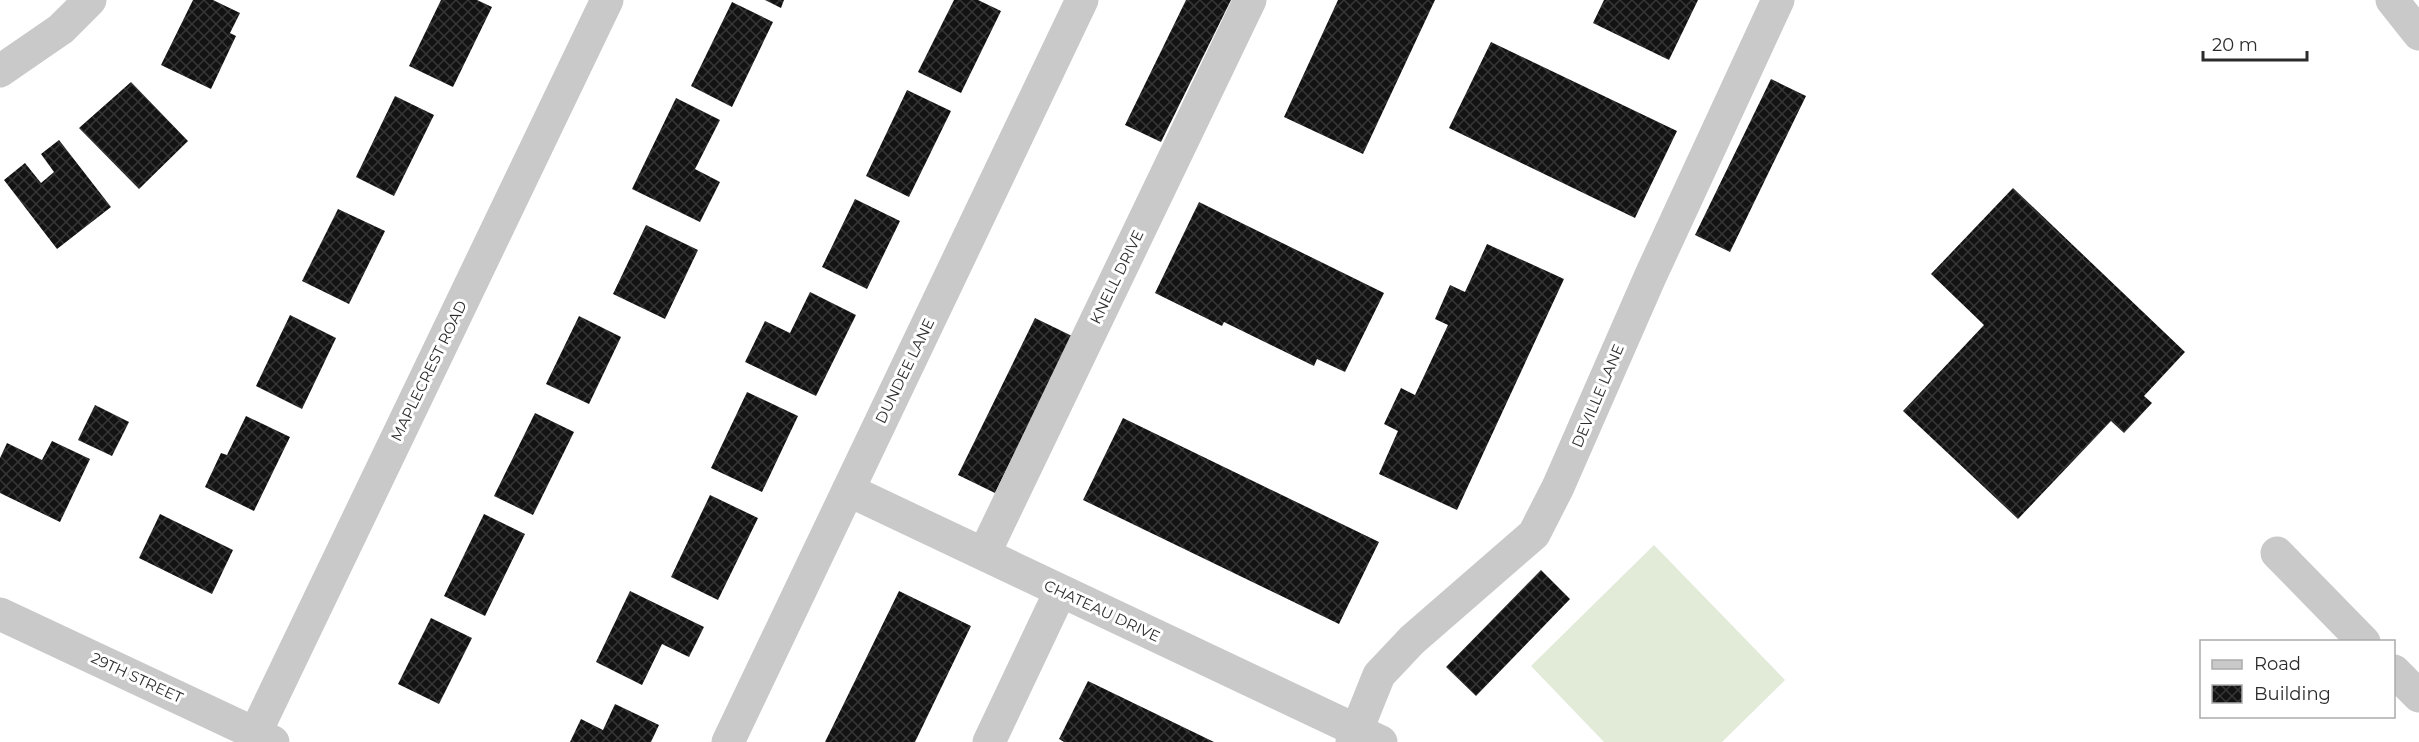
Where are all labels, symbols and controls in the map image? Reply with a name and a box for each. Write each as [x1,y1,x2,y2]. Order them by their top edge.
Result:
scale bar [2203,24,2306,62]
text: 20 m [2212,34,2258,56]
street label: KNELL DRIVE [1086,227,1148,327]
street label: MAPLECREST ROAD [386,297,471,444]
street label: DUNDEE LANE [871,315,938,426]
street label: DEVILLE LANE [1567,341,1628,450]
street label: CHATEAU DRIVE [1041,575,1163,646]
legend [2200,640,2395,718]
street label: 29TH STREET [88,648,187,707]
text: Road [2254,653,2301,675]
text: Building [2254,683,2331,705]

